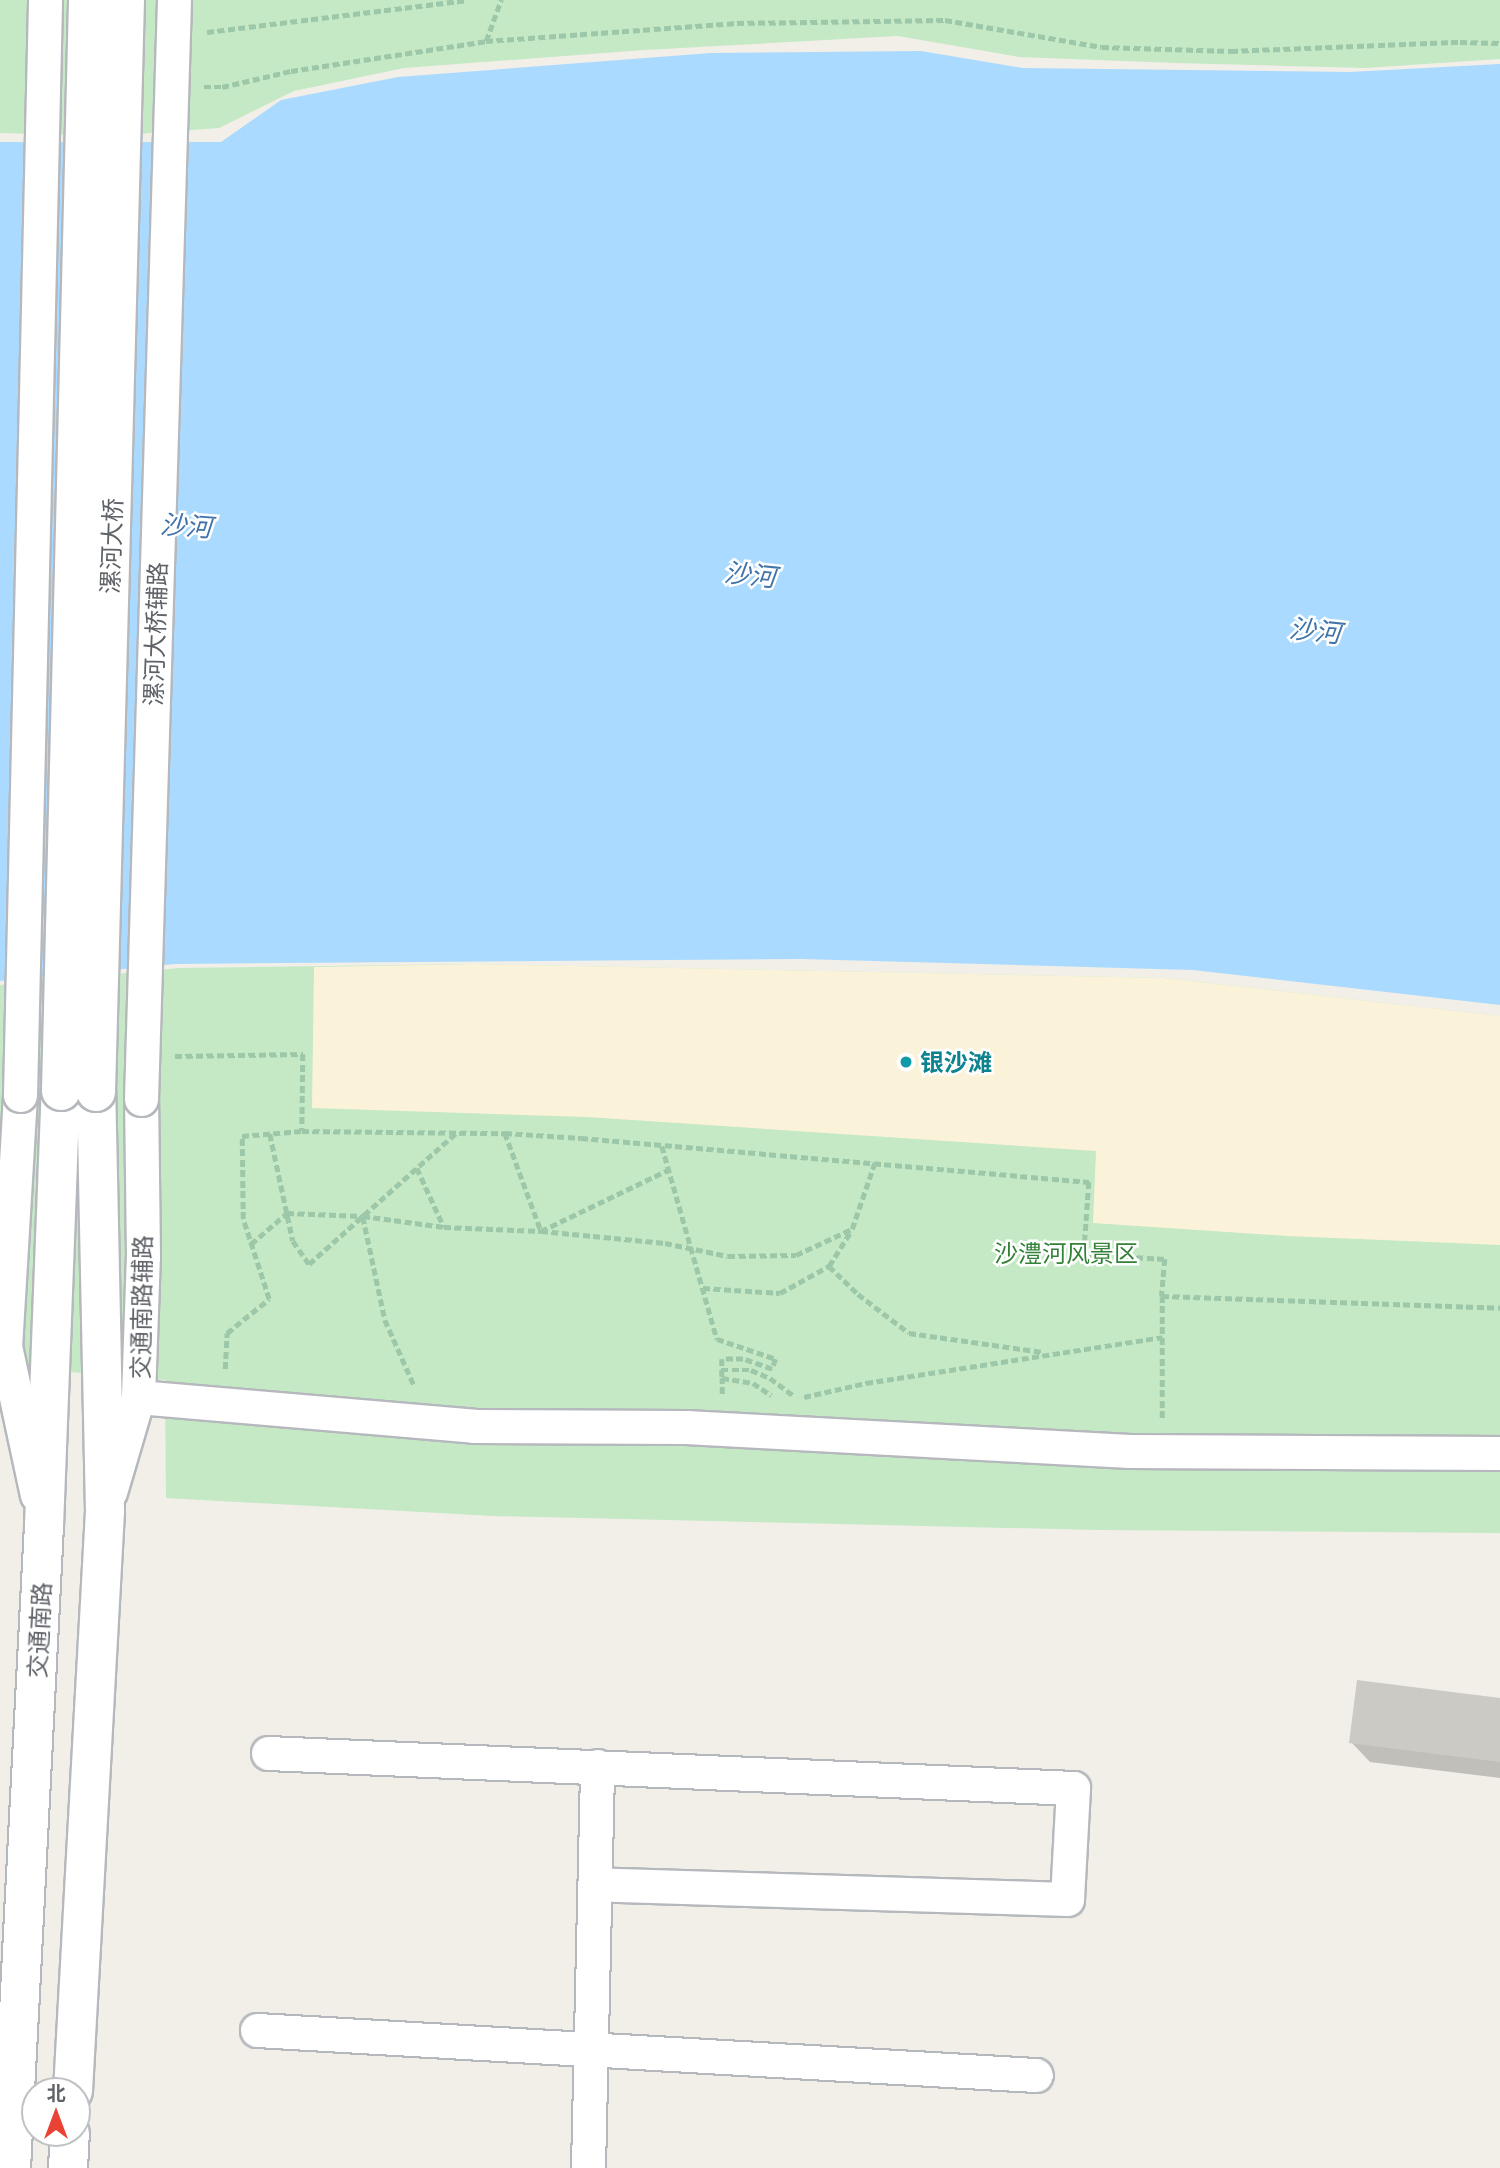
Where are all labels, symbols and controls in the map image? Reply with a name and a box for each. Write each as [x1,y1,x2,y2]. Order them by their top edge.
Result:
street label: 漯河大桥 [95,498,127,594]
water label: 沙河 [159,509,213,543]
water label: 沙河 [723,557,777,593]
street label: 漯河大桥辅路 [138,562,172,706]
water label: 沙河 [1288,613,1342,649]
place label: 银沙滩 [920,1048,992,1076]
marker: 银沙滩 [898,1054,914,1070]
street label: 交通南路辅路 [125,1235,157,1379]
park label: 沙澧河风景区 [994,1239,1138,1267]
street label: 交通南路 [22,1581,56,1679]
north arrow [21,2077,91,2147]
text: 北 [46,2080,66,2106]

